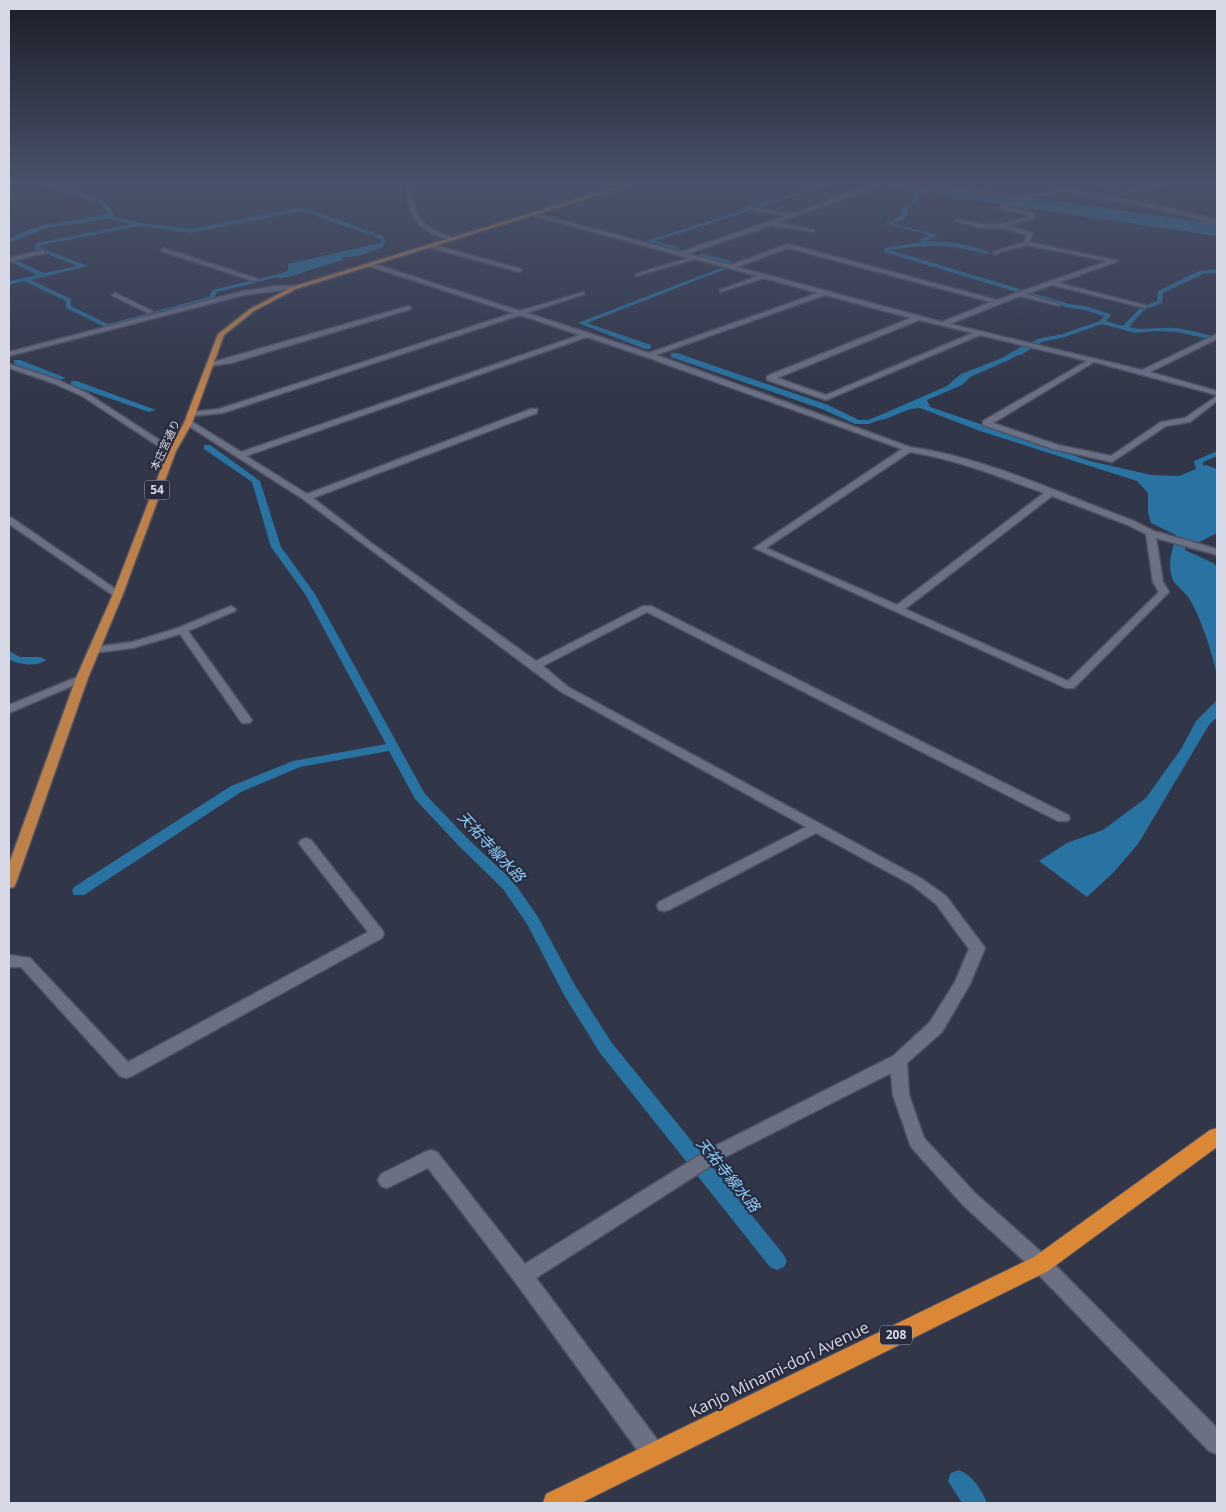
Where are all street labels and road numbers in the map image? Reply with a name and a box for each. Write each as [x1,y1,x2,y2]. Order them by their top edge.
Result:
street label: 本庄宮通り [146,417,183,473]
road number: 54 [144,480,170,500]
street label: Kanjo Minami-dori Avenue [686,1316,873,1422]
road number: 208 [880,1326,912,1344]

